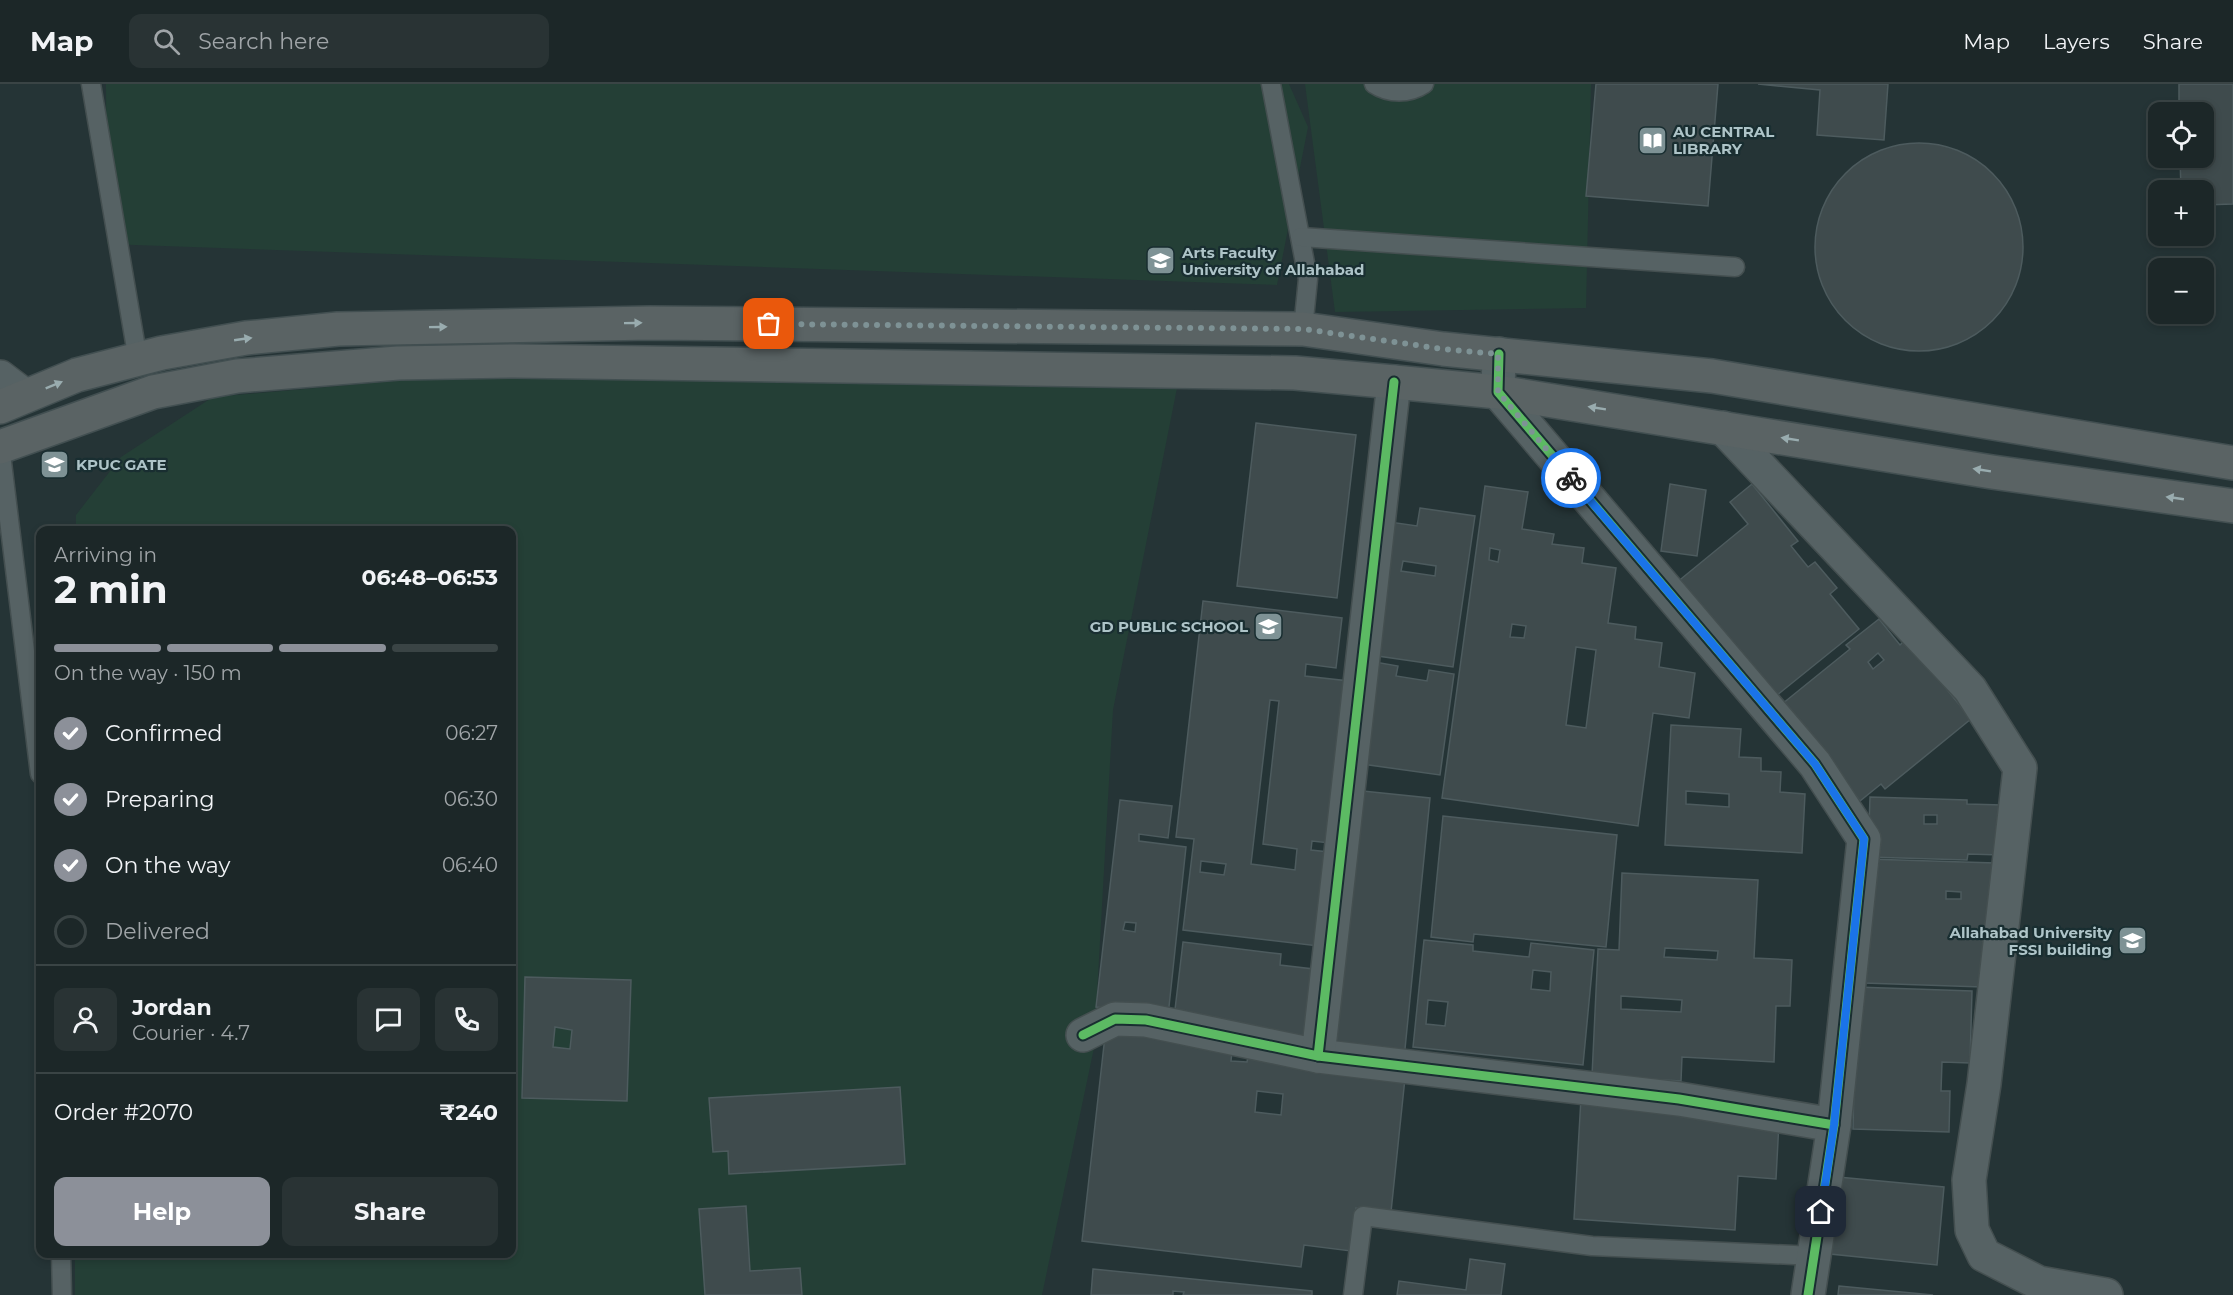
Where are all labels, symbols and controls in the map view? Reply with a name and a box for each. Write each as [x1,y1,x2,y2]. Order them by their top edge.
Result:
search box [129,14,549,68]
text: Map [30,24,93,58]
icon: search [150,25,183,58]
text: Search here [198,28,329,55]
text: Map [1963,29,2010,54]
text: Layers [2043,29,2110,54]
text: Share [2143,29,2203,54]
map controls [2148,102,2214,324]
button: locate [2148,102,2214,168]
place label: AU CENTRAL LIBRARY [1672,122,1774,158]
library icon: AU CENTRAL LIBRARY [1636,124,1668,156]
button: + [2148,180,2214,246]
place label: Arts Faculty University of Allahabad [1181,243,1364,279]
school or university icon: Arts Faculty University of Allahabad [1145,245,1177,277]
button: − [2148,258,2214,324]
pin [743,298,794,349]
icon: bag [752,307,785,340]
one-way arrow [623,318,642,328]
one-way arrow [428,322,447,332]
one-way arrow [234,335,253,344]
one-way arrow [45,380,63,389]
one-way arrow [1587,403,1606,412]
one-way arrow [1780,434,1799,443]
school or university icon: KPUC GATE [39,448,71,480]
courier [1541,448,1601,508]
place label: KPUC GATE [76,455,167,474]
icon: bike [1555,462,1588,495]
one-way arrow [1972,465,1991,474]
one-way arrow [2165,493,2184,502]
text: Arriving in [54,543,157,567]
text: 06:48–06:53 [362,564,498,591]
text: 2 min [54,565,168,613]
school or university icon: GD PUBLIC SCHOOL [1253,610,1285,642]
place label: GD PUBLIC SCHOOL [1090,617,1248,636]
text: On the way · 150 m [54,661,242,685]
icon: check [54,717,87,750]
text: Confirmed [105,720,222,747]
text: 06:27 [445,721,498,745]
icon: check [54,783,87,816]
text: Preparing [105,786,214,813]
text: 06:30 [444,787,498,811]
icon: check [54,849,87,882]
text: On the way [105,852,230,879]
text: 06:40 [442,853,498,877]
text: Delivered [105,918,210,945]
place label: Allahabad University FSSI building [1948,923,2113,959]
school or university icon: Allahabad University FSSI building [2117,925,2149,957]
button: person [54,988,117,1051]
button: chat [357,988,420,1051]
button: phone [435,988,498,1051]
text: Jordan [132,994,212,1021]
text: Courier · 4.7 [132,1021,250,1045]
text: Order #2070 [54,1099,193,1126]
text: ₹240 [439,1099,498,1126]
button: Help [54,1177,270,1246]
button: Share [282,1177,498,1246]
pin [1795,1186,1846,1237]
icon: home [1804,1195,1837,1228]

